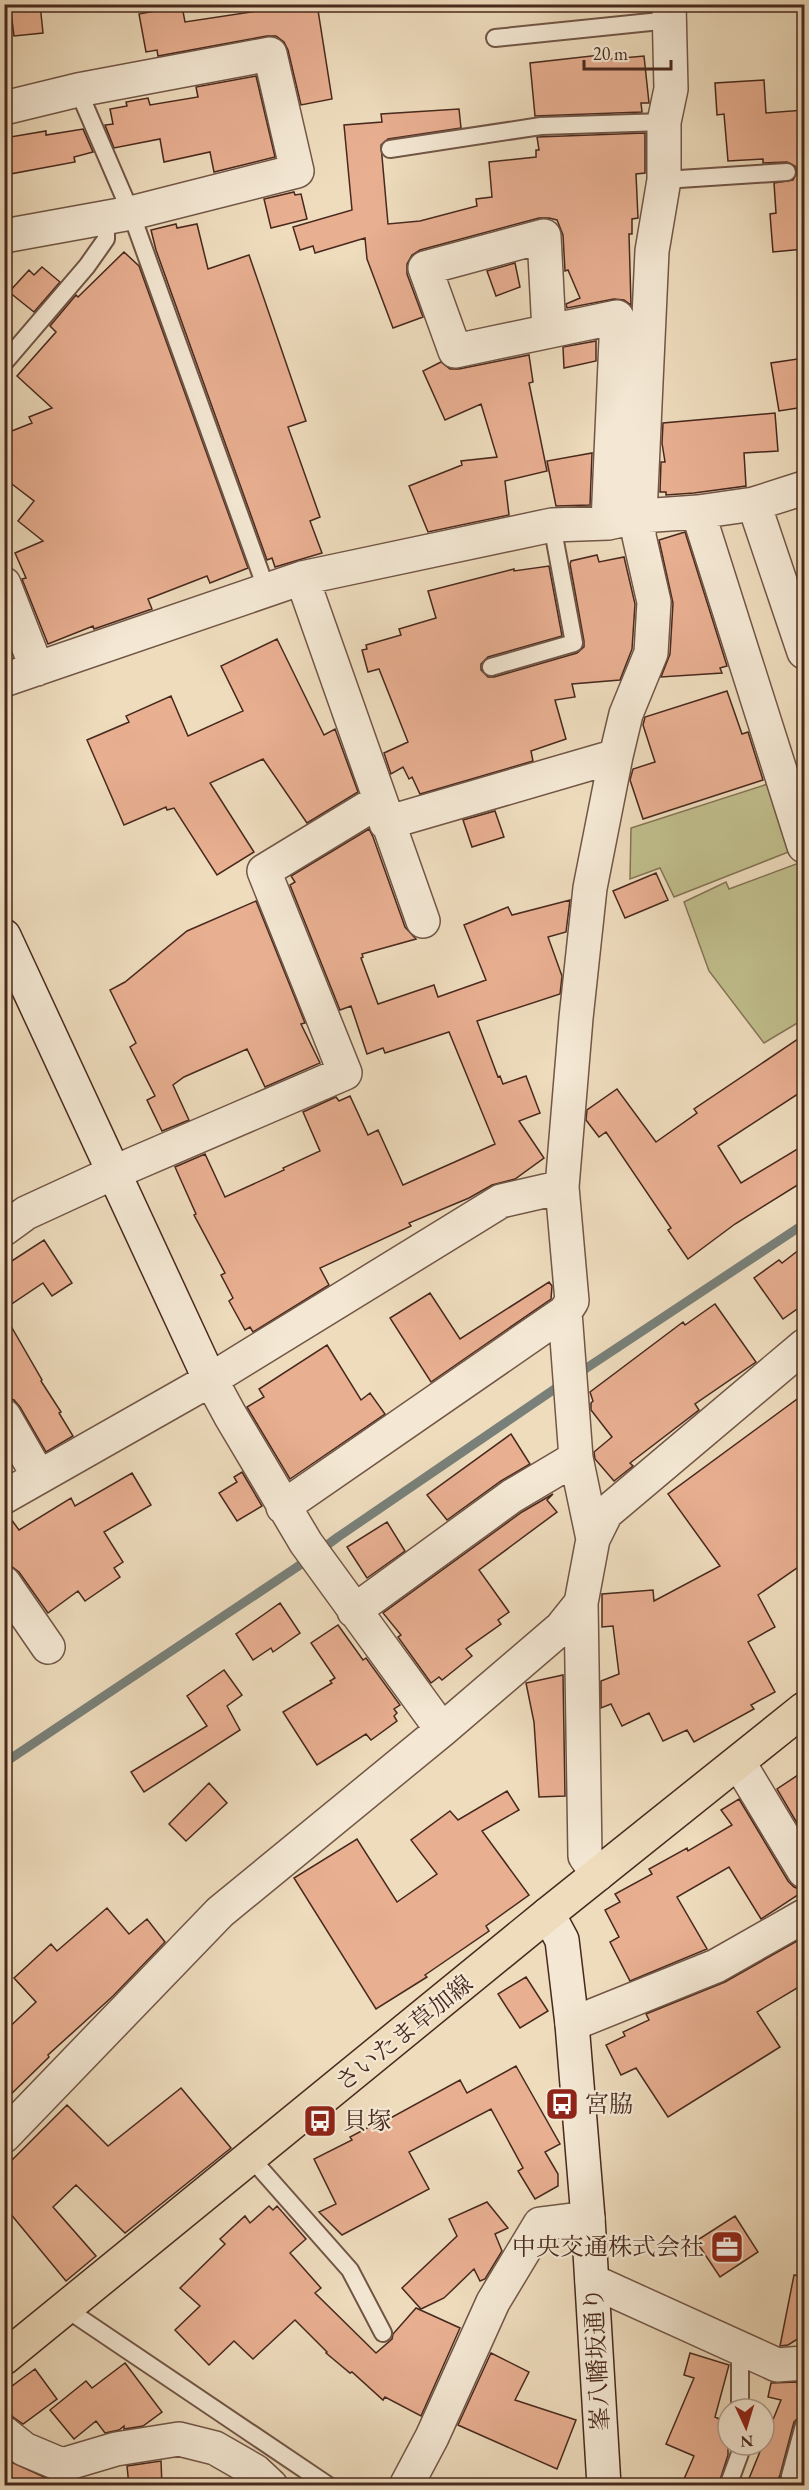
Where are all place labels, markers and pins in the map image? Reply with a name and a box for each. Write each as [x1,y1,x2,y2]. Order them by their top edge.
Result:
bus stop icon: 宮脇 [544,2086,580,2122]
place label: 宮脇 [585,2088,633,2119]
bus stop icon: 貝塚 [302,2103,338,2139]
place label: 貝塚 [343,2105,391,2136]
office icon: 中央交通株式会社 [709,2229,745,2265]
place label: 中央交通株式会社 [512,2231,704,2262]

